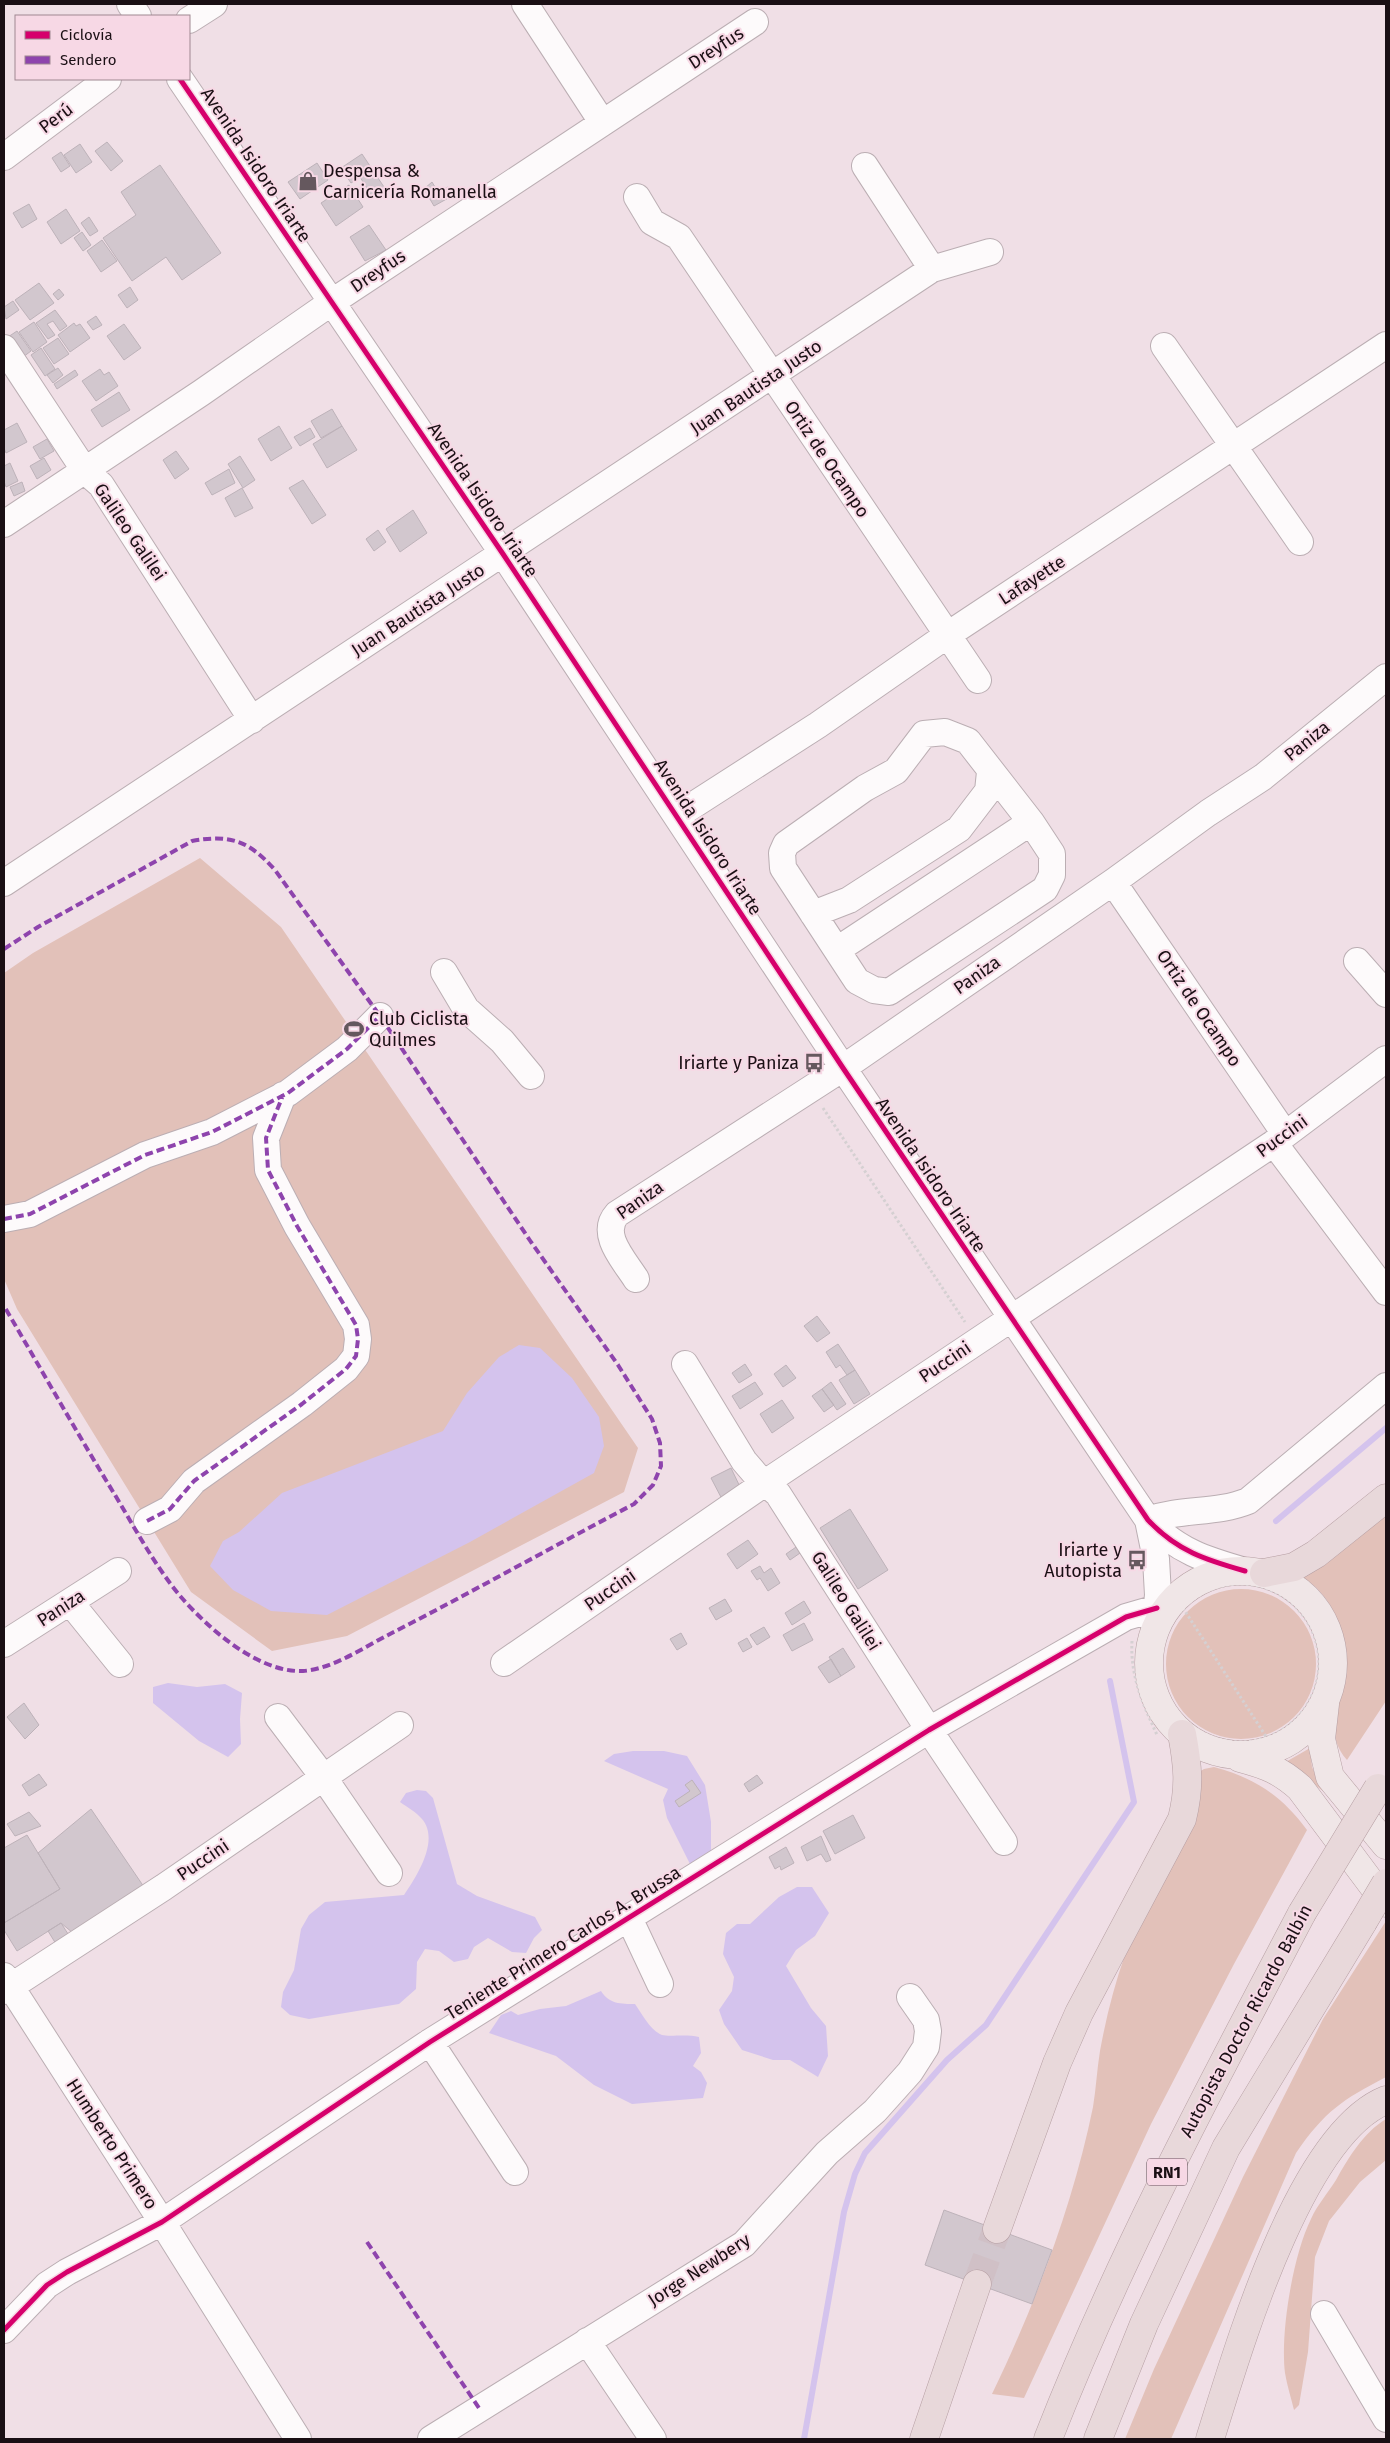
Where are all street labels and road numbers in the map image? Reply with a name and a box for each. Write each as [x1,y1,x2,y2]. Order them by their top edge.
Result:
street label: Dreyfus [684,22,748,74]
street label: Avenida Isidoro Iriarte [196,84,316,246]
street label: Perú [35,98,77,138]
street label: Dreyfus [346,245,410,297]
street label: Juan Bautista Justo [686,335,826,439]
street label: Ortiz de Ocampo [780,396,874,522]
street label: Avenida Isidoro Iriarte [423,419,543,581]
street label: Galileo Galilei [89,479,171,585]
street label: Lafayette [995,550,1069,610]
street label: Juan Bautista Justo [347,559,489,661]
street label: Paniza [1280,716,1334,766]
street label: Avenida Isidoro Iriarte [649,755,767,919]
street label: Ortiz de Ocampo [1152,945,1246,1071]
street label: Paniza [949,951,1005,999]
street label: Avenida Isidoro Iriarte [871,1094,991,1256]
street label: Puccini [1252,1110,1312,1162]
street label: Paniza [612,1176,668,1224]
street label: Puccini [915,1337,975,1387]
street label: Galileo Galilei [807,1547,885,1655]
street label: Puccini [580,1564,640,1616]
street label: Paniza [33,1585,89,1631]
street label: Puccini [173,1835,233,1885]
street label: Teniente Primero Carlos A. Brussa [441,1861,685,2025]
street label: Autopista Doctor Ricardo Balbín [1175,1901,1317,2141]
street label: Humberto Primero [62,2075,162,2213]
road number: RN1 [1147,2158,1187,2186]
street label: Jorge Newbery [644,2229,754,2311]

